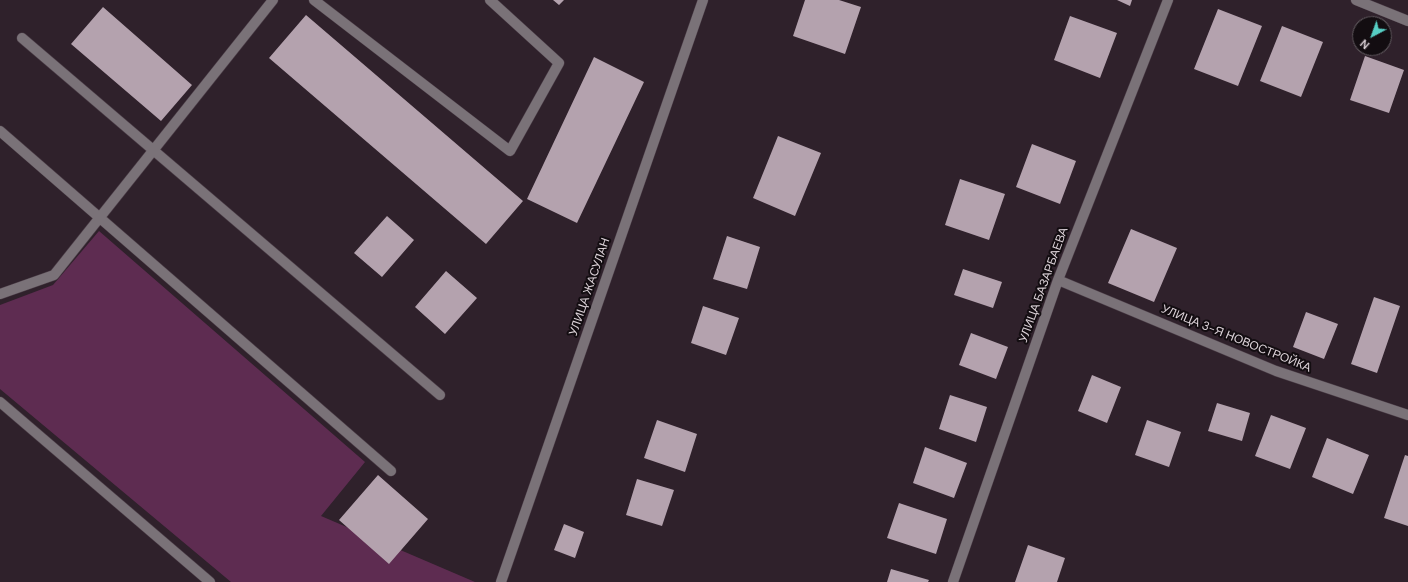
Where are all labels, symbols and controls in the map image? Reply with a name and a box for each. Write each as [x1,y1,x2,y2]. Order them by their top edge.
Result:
north arrow [1352,16,1392,56]
text: N [1357,36,1372,52]
street label: УЛИЦА БАЗАРБАЕВА [1016,225,1072,345]
street label: УЛИЦА ЖАСУЛАН [566,236,614,338]
street label: УЛИЦА 3-Я НОВОСТРОЙКА [1159,302,1313,376]

